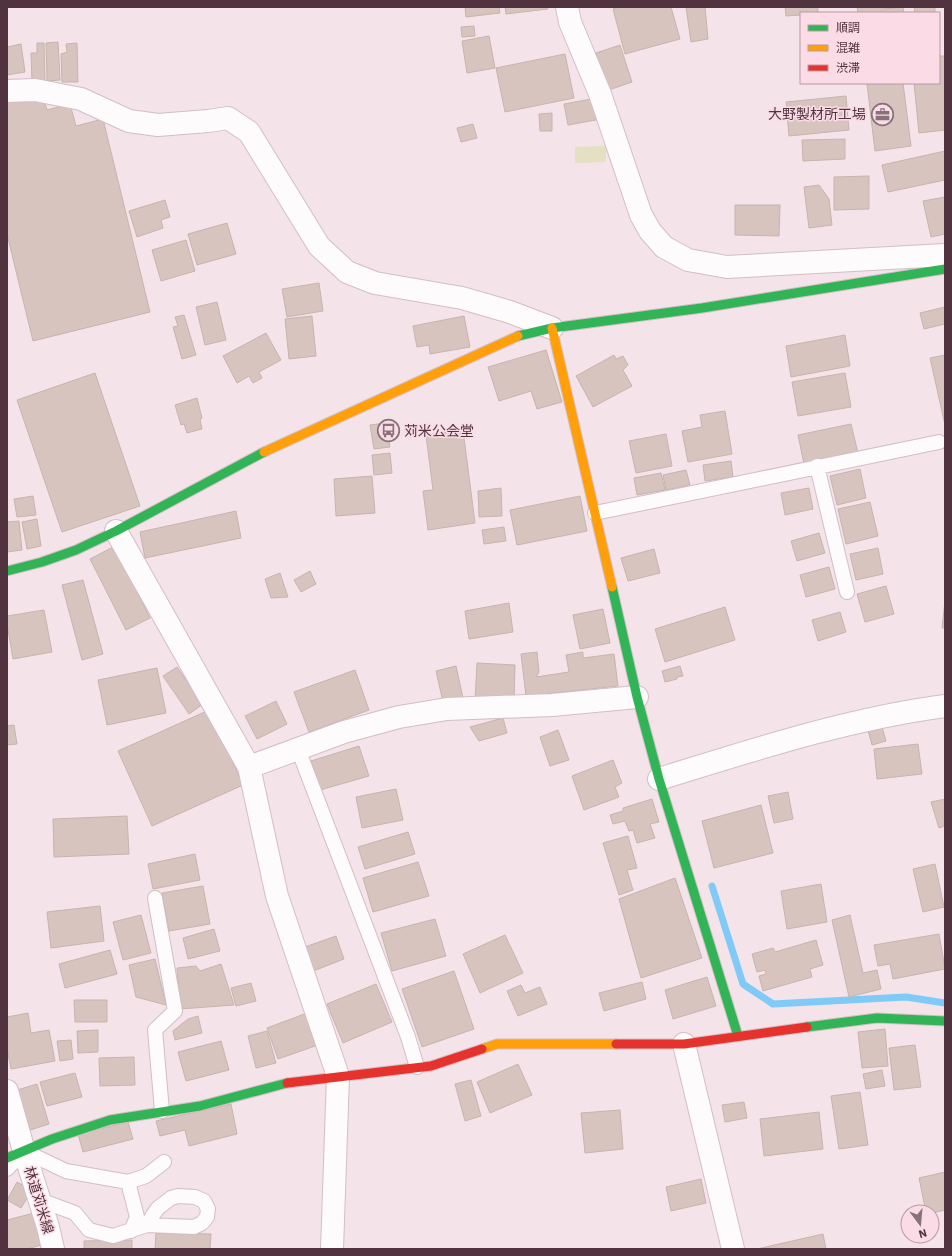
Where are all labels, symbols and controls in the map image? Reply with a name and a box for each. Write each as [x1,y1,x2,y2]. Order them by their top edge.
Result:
legend [800,12,940,84]
text: 順調 [836,20,860,35]
text: 混雑 [836,40,860,55]
text: 渋滞 [836,60,860,75]
office icon: 大野製材所工場 [869,101,895,127]
place label: 大野製材所工場 [768,105,866,123]
bus stop icon: 苅米公会堂 [376,418,402,444]
place label: 苅米公会堂 [404,422,474,440]
street label: 林道苅米線 [20,1164,58,1236]
north arrow [900,1204,940,1244]
text: N [917,1226,929,1241]

